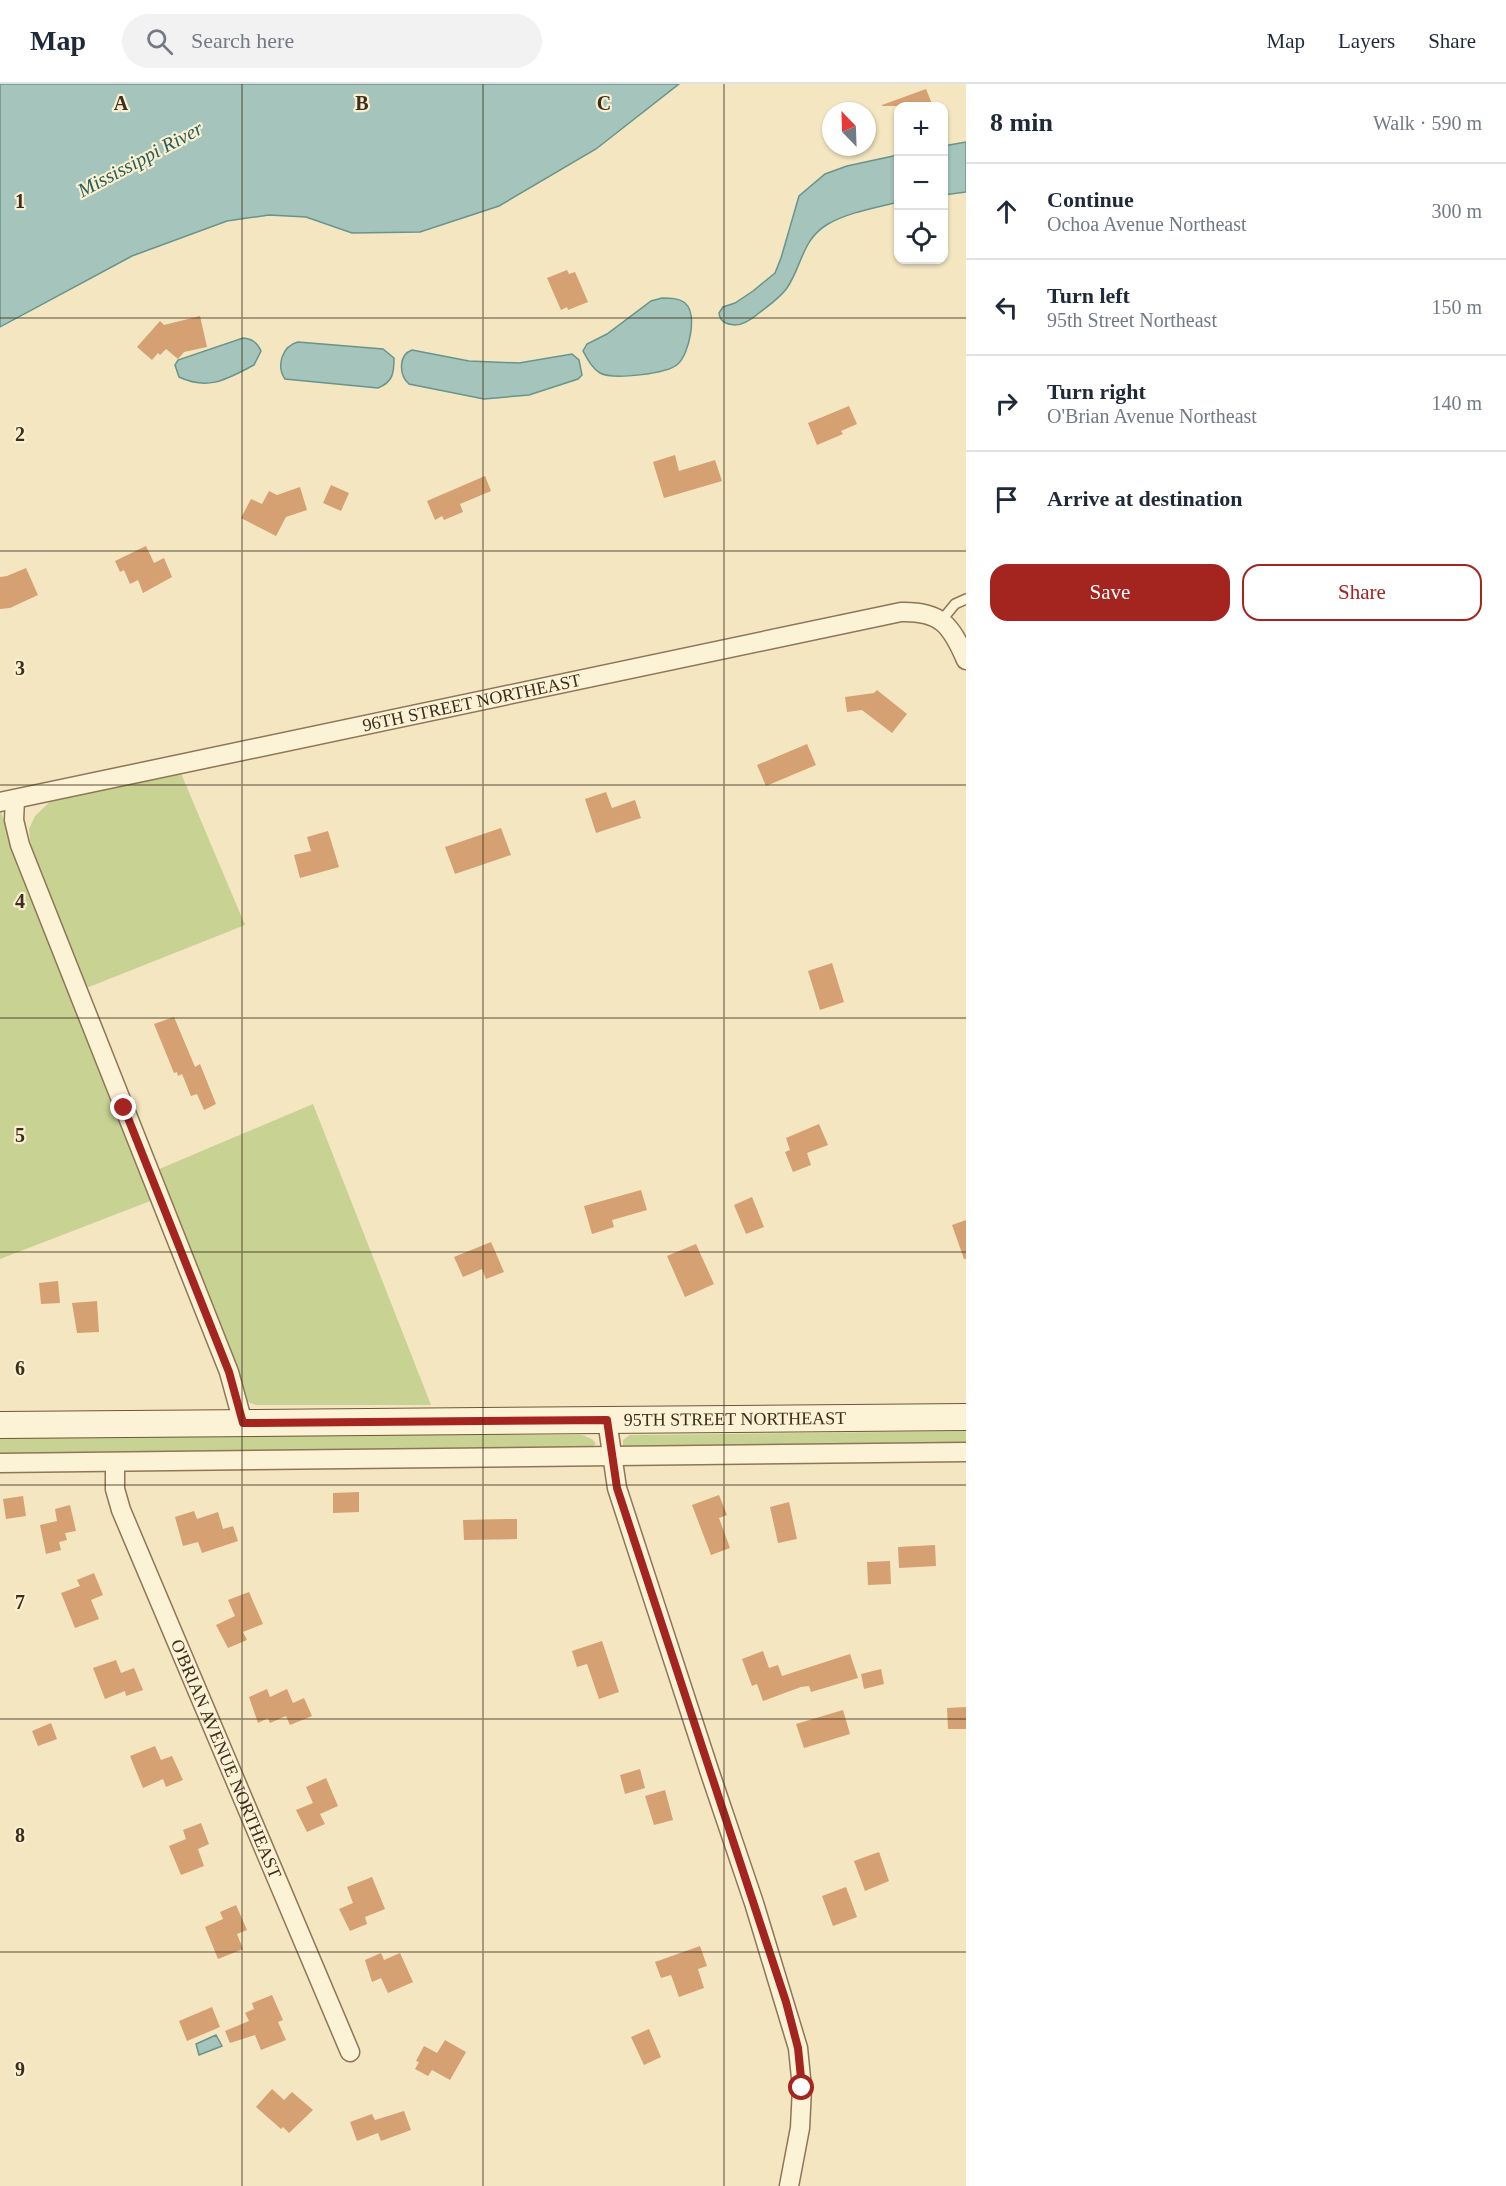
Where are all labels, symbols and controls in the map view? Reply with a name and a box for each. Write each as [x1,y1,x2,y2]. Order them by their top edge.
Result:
search box [122,14,542,68]
text: Map [30,25,86,56]
icon: search [143,25,176,58]
text: Search here [191,28,294,53]
text: Map [1267,29,1305,53]
text: Layers [1338,29,1395,53]
text: Share [1428,29,1476,53]
text: A [114,92,129,114]
text: B [355,92,369,114]
text: C [597,92,611,114]
north arrow [822,102,876,156]
map controls [894,102,948,264]
button: + [894,102,948,156]
text: 8 min [990,108,1053,137]
text: Walk · 590 m [1373,112,1482,134]
water label: Mississippi River [73,117,207,203]
button: − [894,156,948,210]
text: Continue [1047,187,1134,212]
text: 1 [15,190,25,212]
icon: ahead [990,195,1023,228]
text: 300 m [1431,200,1482,222]
button: locate [894,210,948,264]
text: Ochoa Avenue Northeast [1047,213,1247,235]
text: Turn left [1047,283,1130,308]
icon: left [990,291,1023,324]
text: 150 m [1431,296,1482,318]
text: 95th Street Northeast [1047,309,1217,331]
text: Turn right [1047,379,1146,404]
icon: right [990,387,1023,420]
text: 140 m [1431,392,1482,414]
text: O'Brian Avenue Northeast [1047,405,1257,427]
text: 2 [15,423,25,445]
icon: arrive [990,483,1023,516]
text: Arrive at destination [1047,486,1243,511]
button: Save [990,564,1230,621]
button: Share [1242,564,1482,621]
text: 3 [15,657,25,679]
street label: 96TH STREET NORTHEAST [361,670,583,735]
text: 4 [15,890,25,912]
route end [110,1094,136,1120]
text: 5 [15,1124,25,1146]
text: 6 [15,1357,25,1379]
street label: 95TH STREET NORTHEAST [624,1408,846,1430]
text: 7 [15,1591,25,1613]
street label: O'BRIAN AVENUE NORTHEAST [167,1636,286,1882]
text: 8 [15,1824,25,1846]
text: 9 [15,2058,25,2080]
route start [788,2074,814,2100]

